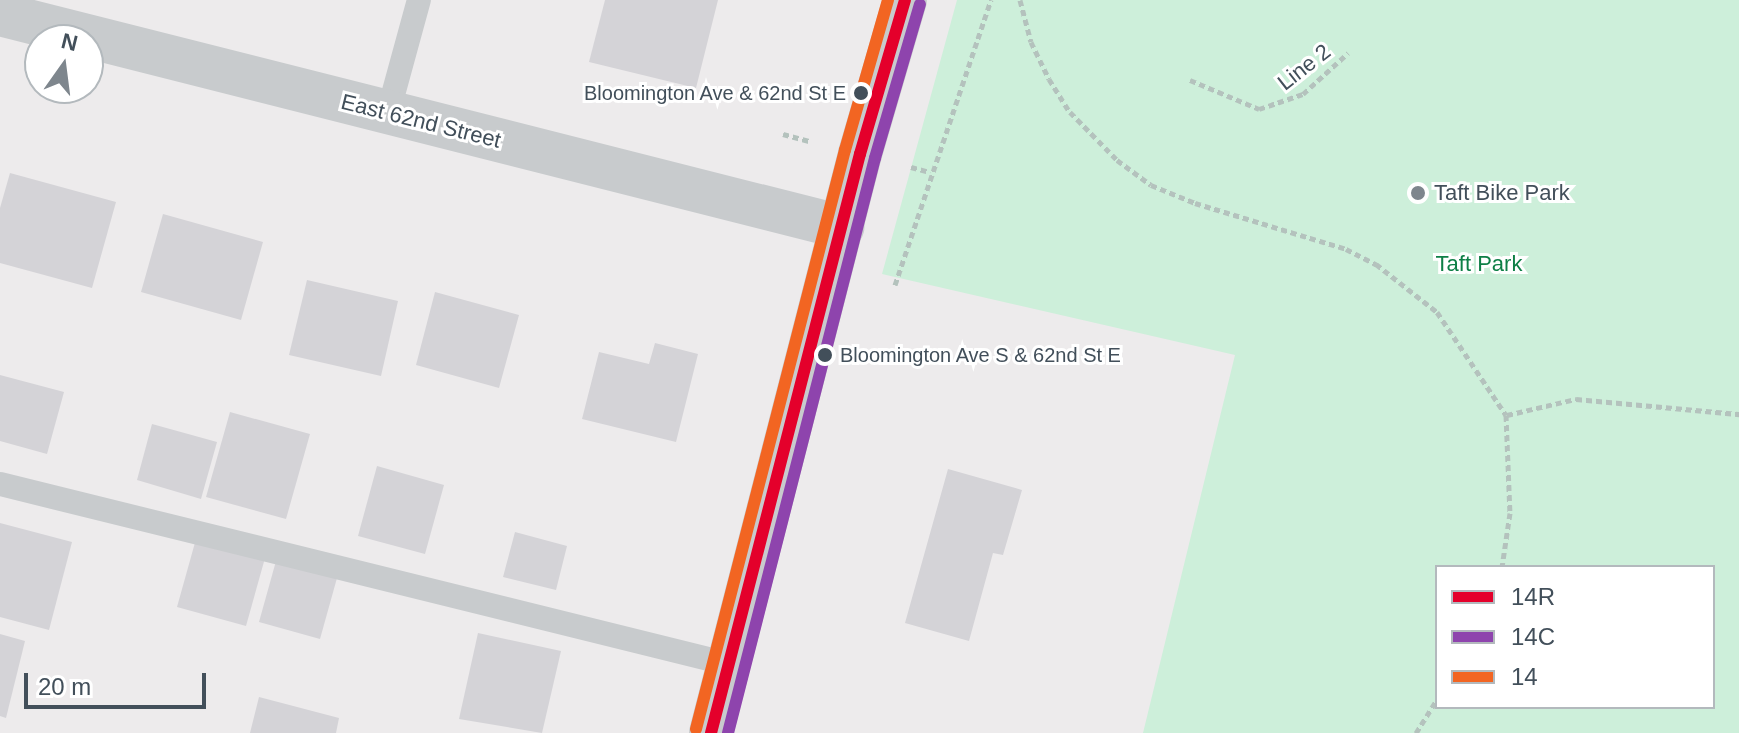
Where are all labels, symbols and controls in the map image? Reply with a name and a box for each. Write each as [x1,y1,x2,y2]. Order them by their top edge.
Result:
north arrow [24,24,104,104]
text: N [59,28,80,56]
street label: Line 2 [1272,38,1336,96]
place label: Bloomington Ave & 62nd St E [583,81,846,105]
marker: Bloomington Ave & 62nd St E [853,85,869,101]
street label: East 62nd Street [338,88,504,154]
place label: Taft Bike Park [1434,180,1570,206]
marker: Taft Bike Park [1409,184,1427,202]
park label: Taft Park [1436,251,1522,277]
place label: Bloomington Ave S & 62nd St E [840,343,1122,367]
marker: Bloomington Ave S & 62nd St E [817,347,833,363]
legend [1435,565,1715,709]
text: 14R [1511,583,1555,610]
text: 14C [1511,623,1555,650]
scale bar [28,657,210,707]
text: 14 [1511,663,1538,690]
text: 20 m [38,673,91,700]

